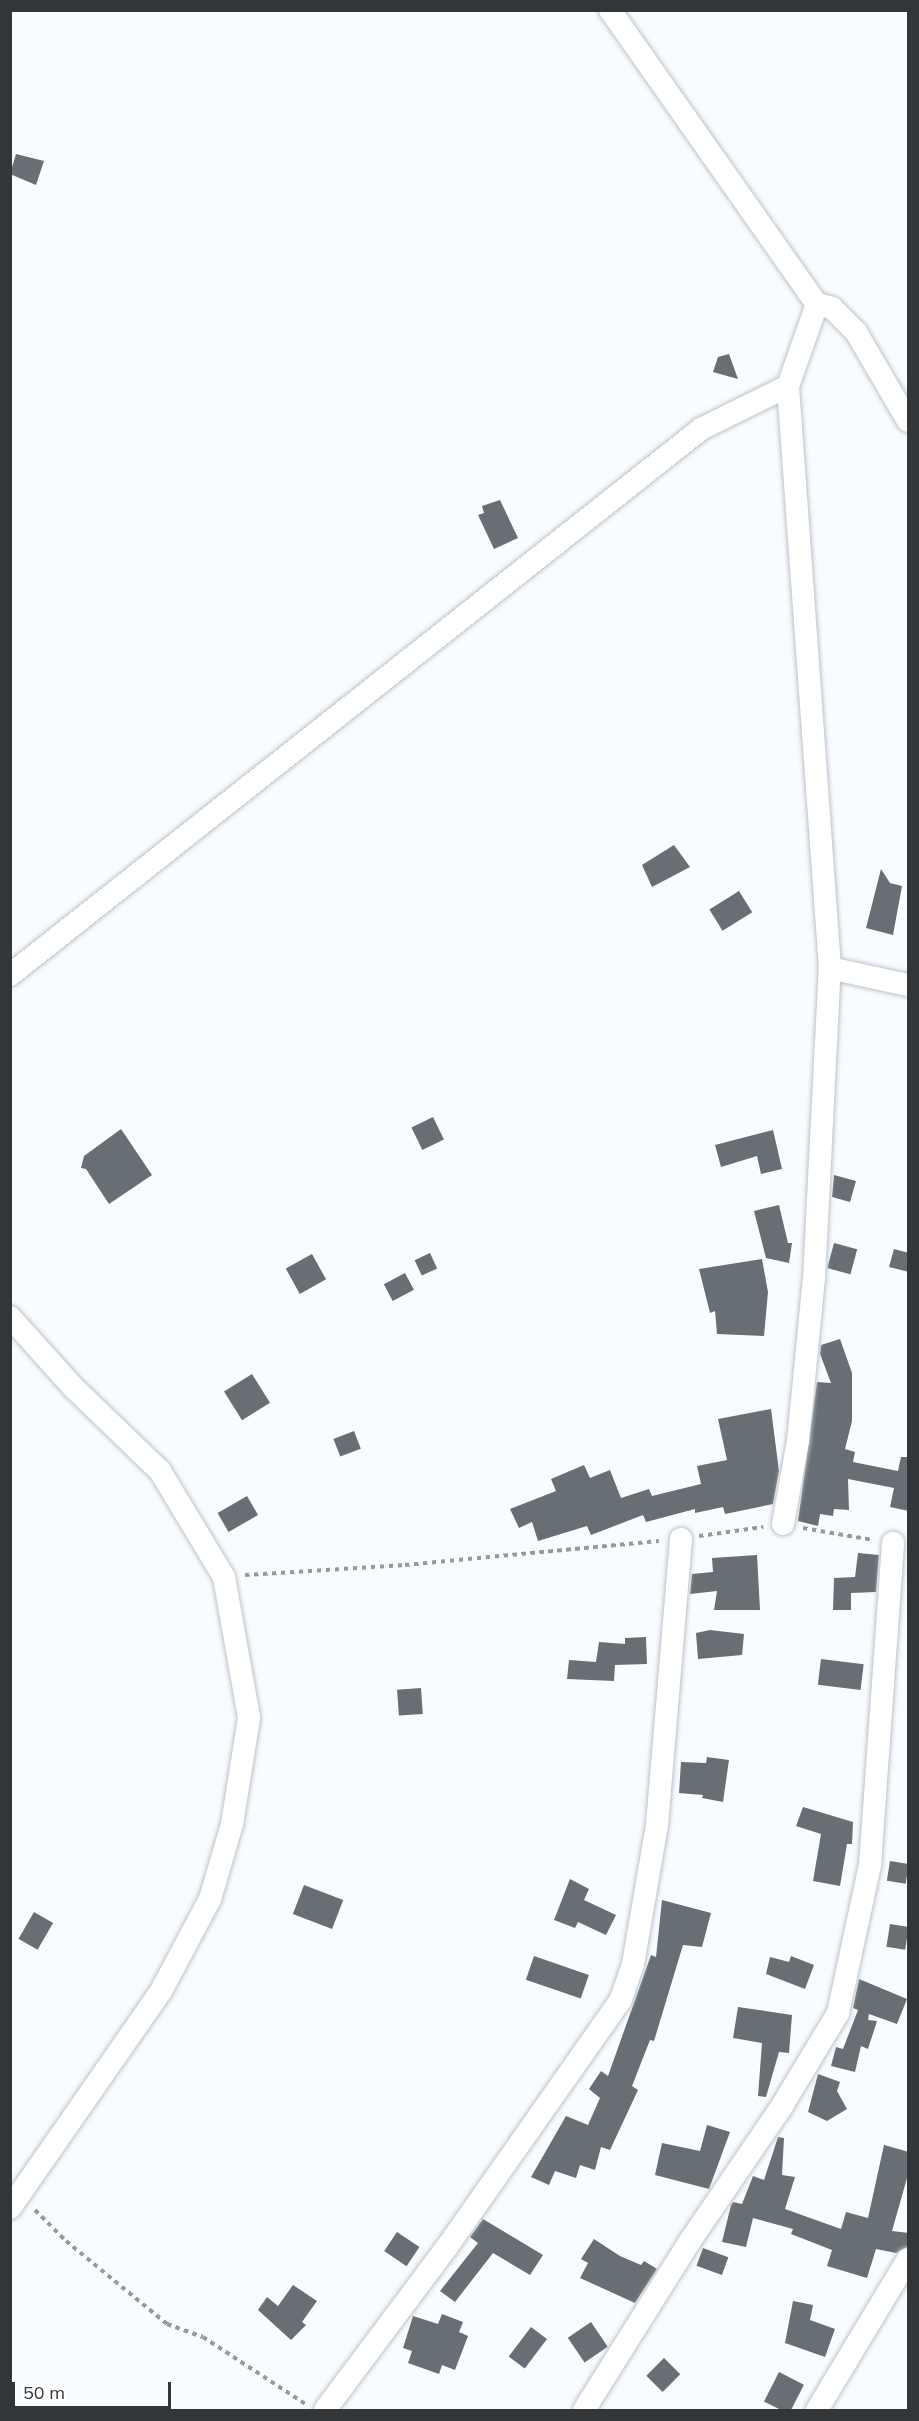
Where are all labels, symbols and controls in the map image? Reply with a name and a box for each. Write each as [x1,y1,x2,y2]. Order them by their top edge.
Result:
scale bar [15,2370,174,2408]
text: 50 m [23,2381,65,2404]

